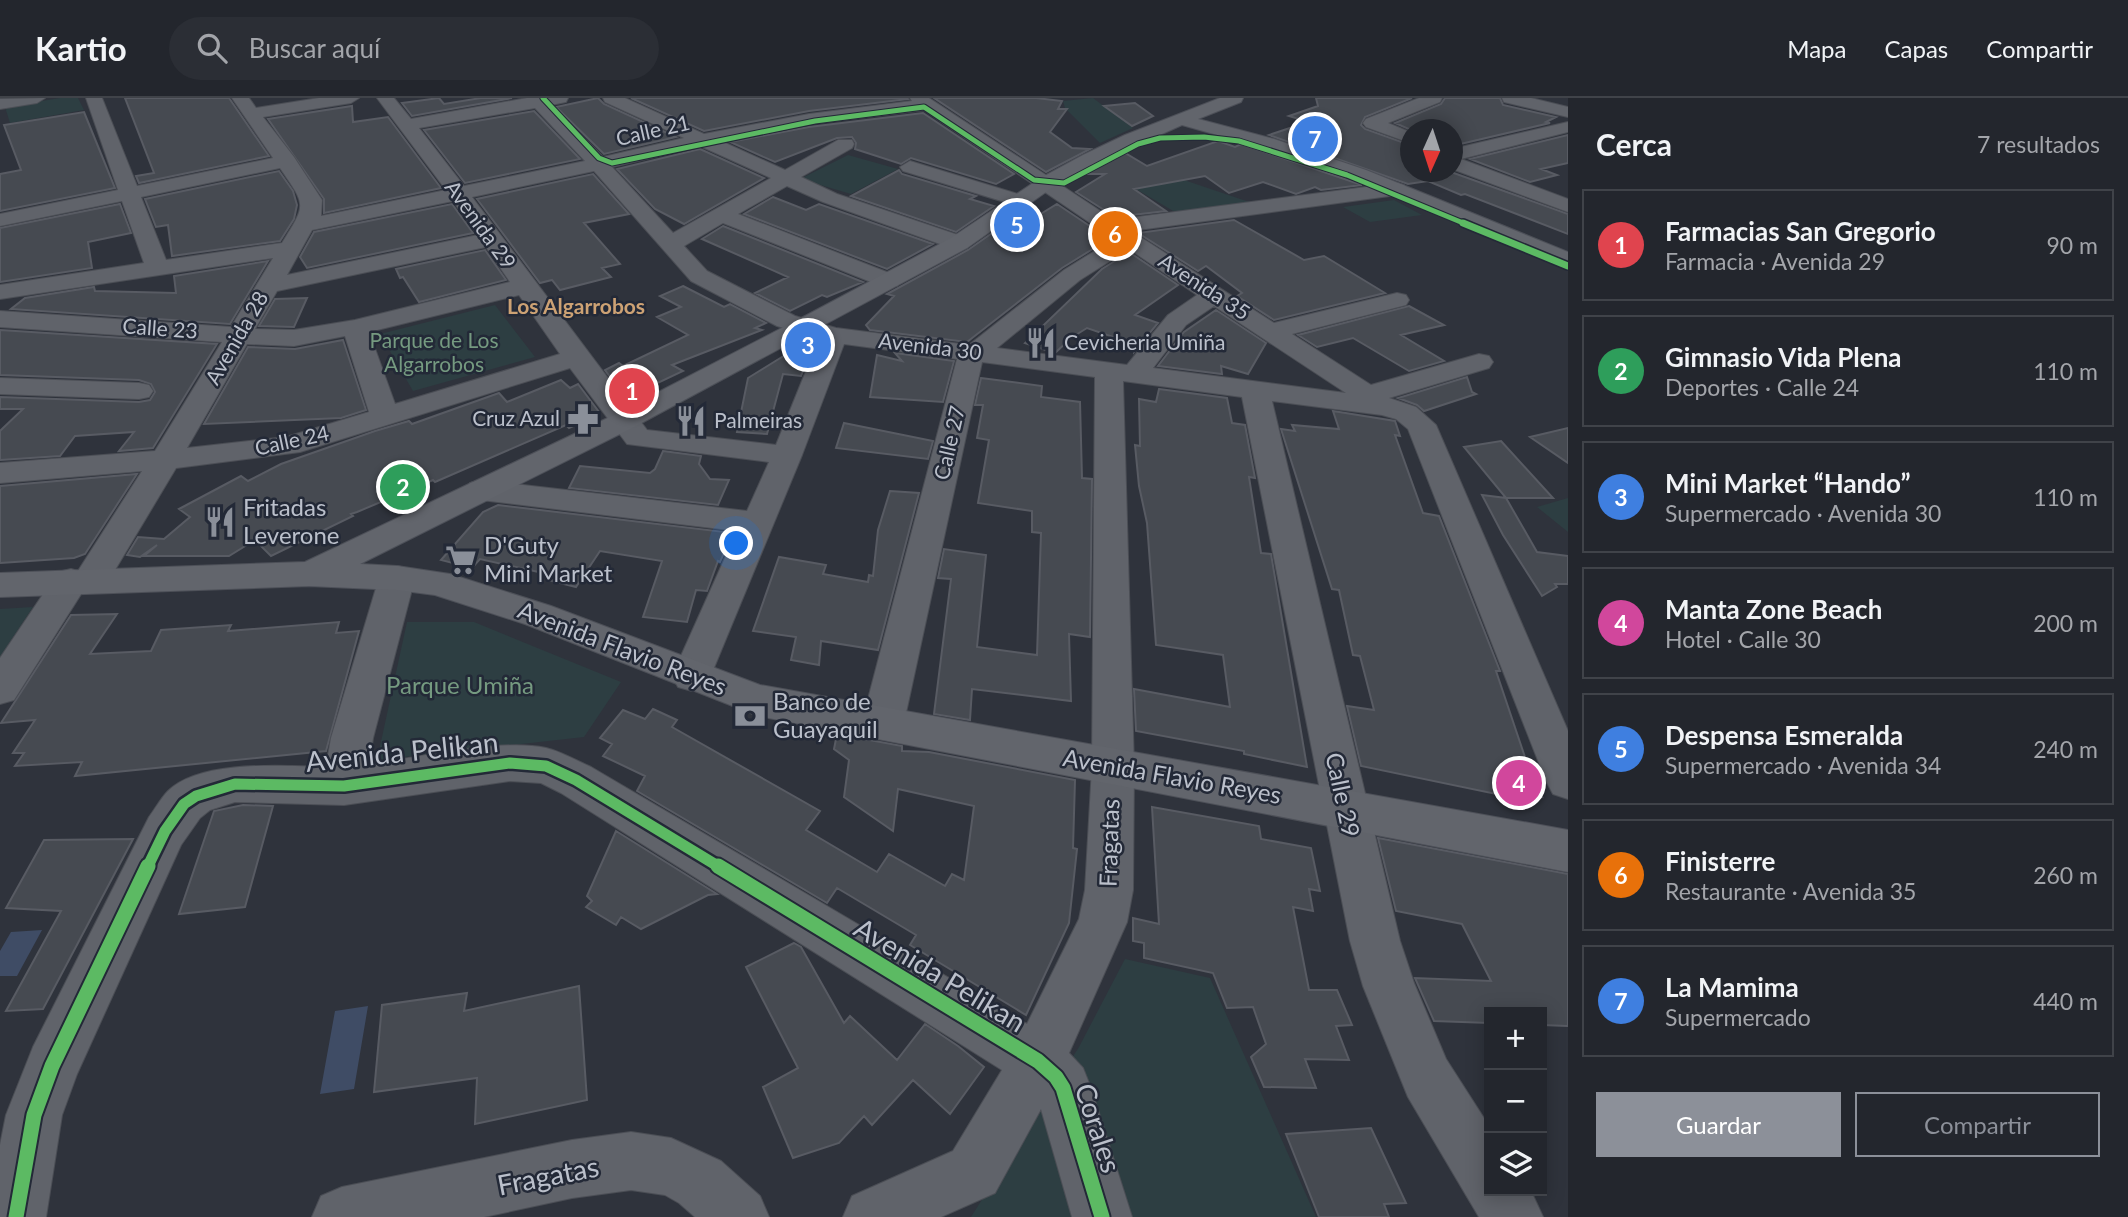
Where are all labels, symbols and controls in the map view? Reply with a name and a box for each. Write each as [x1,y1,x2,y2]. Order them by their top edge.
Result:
search box [169,17,659,80]
text: Kartio [35,28,127,68]
icon: search [193,29,231,67]
text: Buscar aquí [249,32,380,64]
text: Mapa [1787,34,1846,63]
text: Capas [1884,34,1948,63]
text: Compartir [1986,34,2093,63]
street label: Calle 21 [613,109,692,150]
pin: 7 [1292,113,1338,165]
north arrow [1400,119,1463,182]
text: Cerca [1596,126,1672,162]
text: 7 resultados [1977,130,2100,158]
street label: Avenida 29 [441,175,522,273]
pin: 5 [994,199,1040,251]
pin: 6 [1092,208,1138,260]
text: Farmacias San Gregorio [1665,215,1936,247]
text: 1 [1614,231,1628,259]
text: 90 m [2047,231,2098,259]
street label: Avenida 35 [1155,247,1255,324]
text: Farmacia · Avenida 29 [1665,247,1885,275]
street label: Avenida 28 [199,286,272,388]
district label: Los Algarrobos [507,293,645,318]
street label: Calle 23 [122,312,198,343]
pin: 3 [785,319,831,371]
restaurant icon: Cevicheria Umiña [1024,326,1058,360]
park label: Parque de Los Algarrobos [369,327,499,376]
street label: Avenida 30 [877,327,983,364]
place label: Cevicheria Umiña [1064,329,1225,354]
text: Gimnasio Vida Plena [1665,341,1902,373]
text: 2 [1614,357,1628,385]
text: 110 m [2033,357,2098,385]
pin: 1 [609,365,655,417]
text: Deportes · Calle 24 [1665,373,1859,401]
pharmacy icon: Cruz Azul [566,402,600,436]
street label: Calle 27 [928,403,969,482]
restaurant icon: Palmeiras [674,404,708,438]
place label: Cruz Azul [472,405,560,430]
place label: Palmeiras [714,407,802,432]
street label: Calle 24 [252,419,331,460]
pin: 2 [380,461,426,513]
text: Mini Market “Hando” [1665,467,1910,499]
text: 3 [1614,483,1628,511]
text: 110 m [2033,483,2098,511]
place label: Fritadas Leverone [243,492,340,549]
text: Supermercado · Avenida 30 [1665,499,1941,527]
restaurant icon: Fritadas Leverone [203,505,237,539]
your location [719,526,753,560]
place label: D'Guty Mini Market [484,530,613,587]
supermarket icon: D'Guty Mini Market [444,543,478,577]
text: Manta Zone Beach [1665,593,1882,625]
street label: Avenida Flavio Reyes [514,594,731,701]
text: 4 [1614,609,1628,637]
text: 200 m [2033,609,2098,637]
text: Hotel · Calle 30 [1665,625,1821,653]
park label: Parque Umiña [386,670,534,699]
place label: Banco de Guayaquil [773,686,878,743]
bank icon: Banco de Guayaquil [733,699,767,733]
text: Despensa Esmeralda [1665,719,1903,751]
street label: Avenida Pelikan [304,724,500,778]
text: 5 [1614,735,1628,763]
text: 240 m [2033,735,2098,763]
street label: Avenida Flavio Reyes [1061,742,1284,809]
street label: Calle 29 [1320,750,1367,840]
text: Supermercado · Avenida 34 [1665,751,1941,779]
pin: 4 [1496,757,1542,809]
street label: Fragatas [1092,798,1125,888]
text: Finisterre [1665,845,1775,877]
text: 6 [1614,861,1628,889]
text: 260 m [2033,861,2098,889]
text: Restaurante · Avenida 35 [1665,877,1916,905]
street label: Avenida Pelikan [849,910,1032,1039]
text: La Mamima [1665,971,1799,1003]
text: 7 [1614,987,1628,1015]
text: 440 m [2033,987,2098,1015]
text: Supermercado [1665,1003,1811,1031]
map controls [1484,1007,1547,1196]
button: + [1484,1007,1547,1070]
button: − [1484,1070,1547,1133]
street label: Corales [1069,1079,1129,1177]
button: Guardar [1596,1092,1841,1157]
button: Compartir [1855,1092,2100,1157]
button: layers [1484,1133,1547,1196]
street label: Fragatas [494,1149,602,1202]

